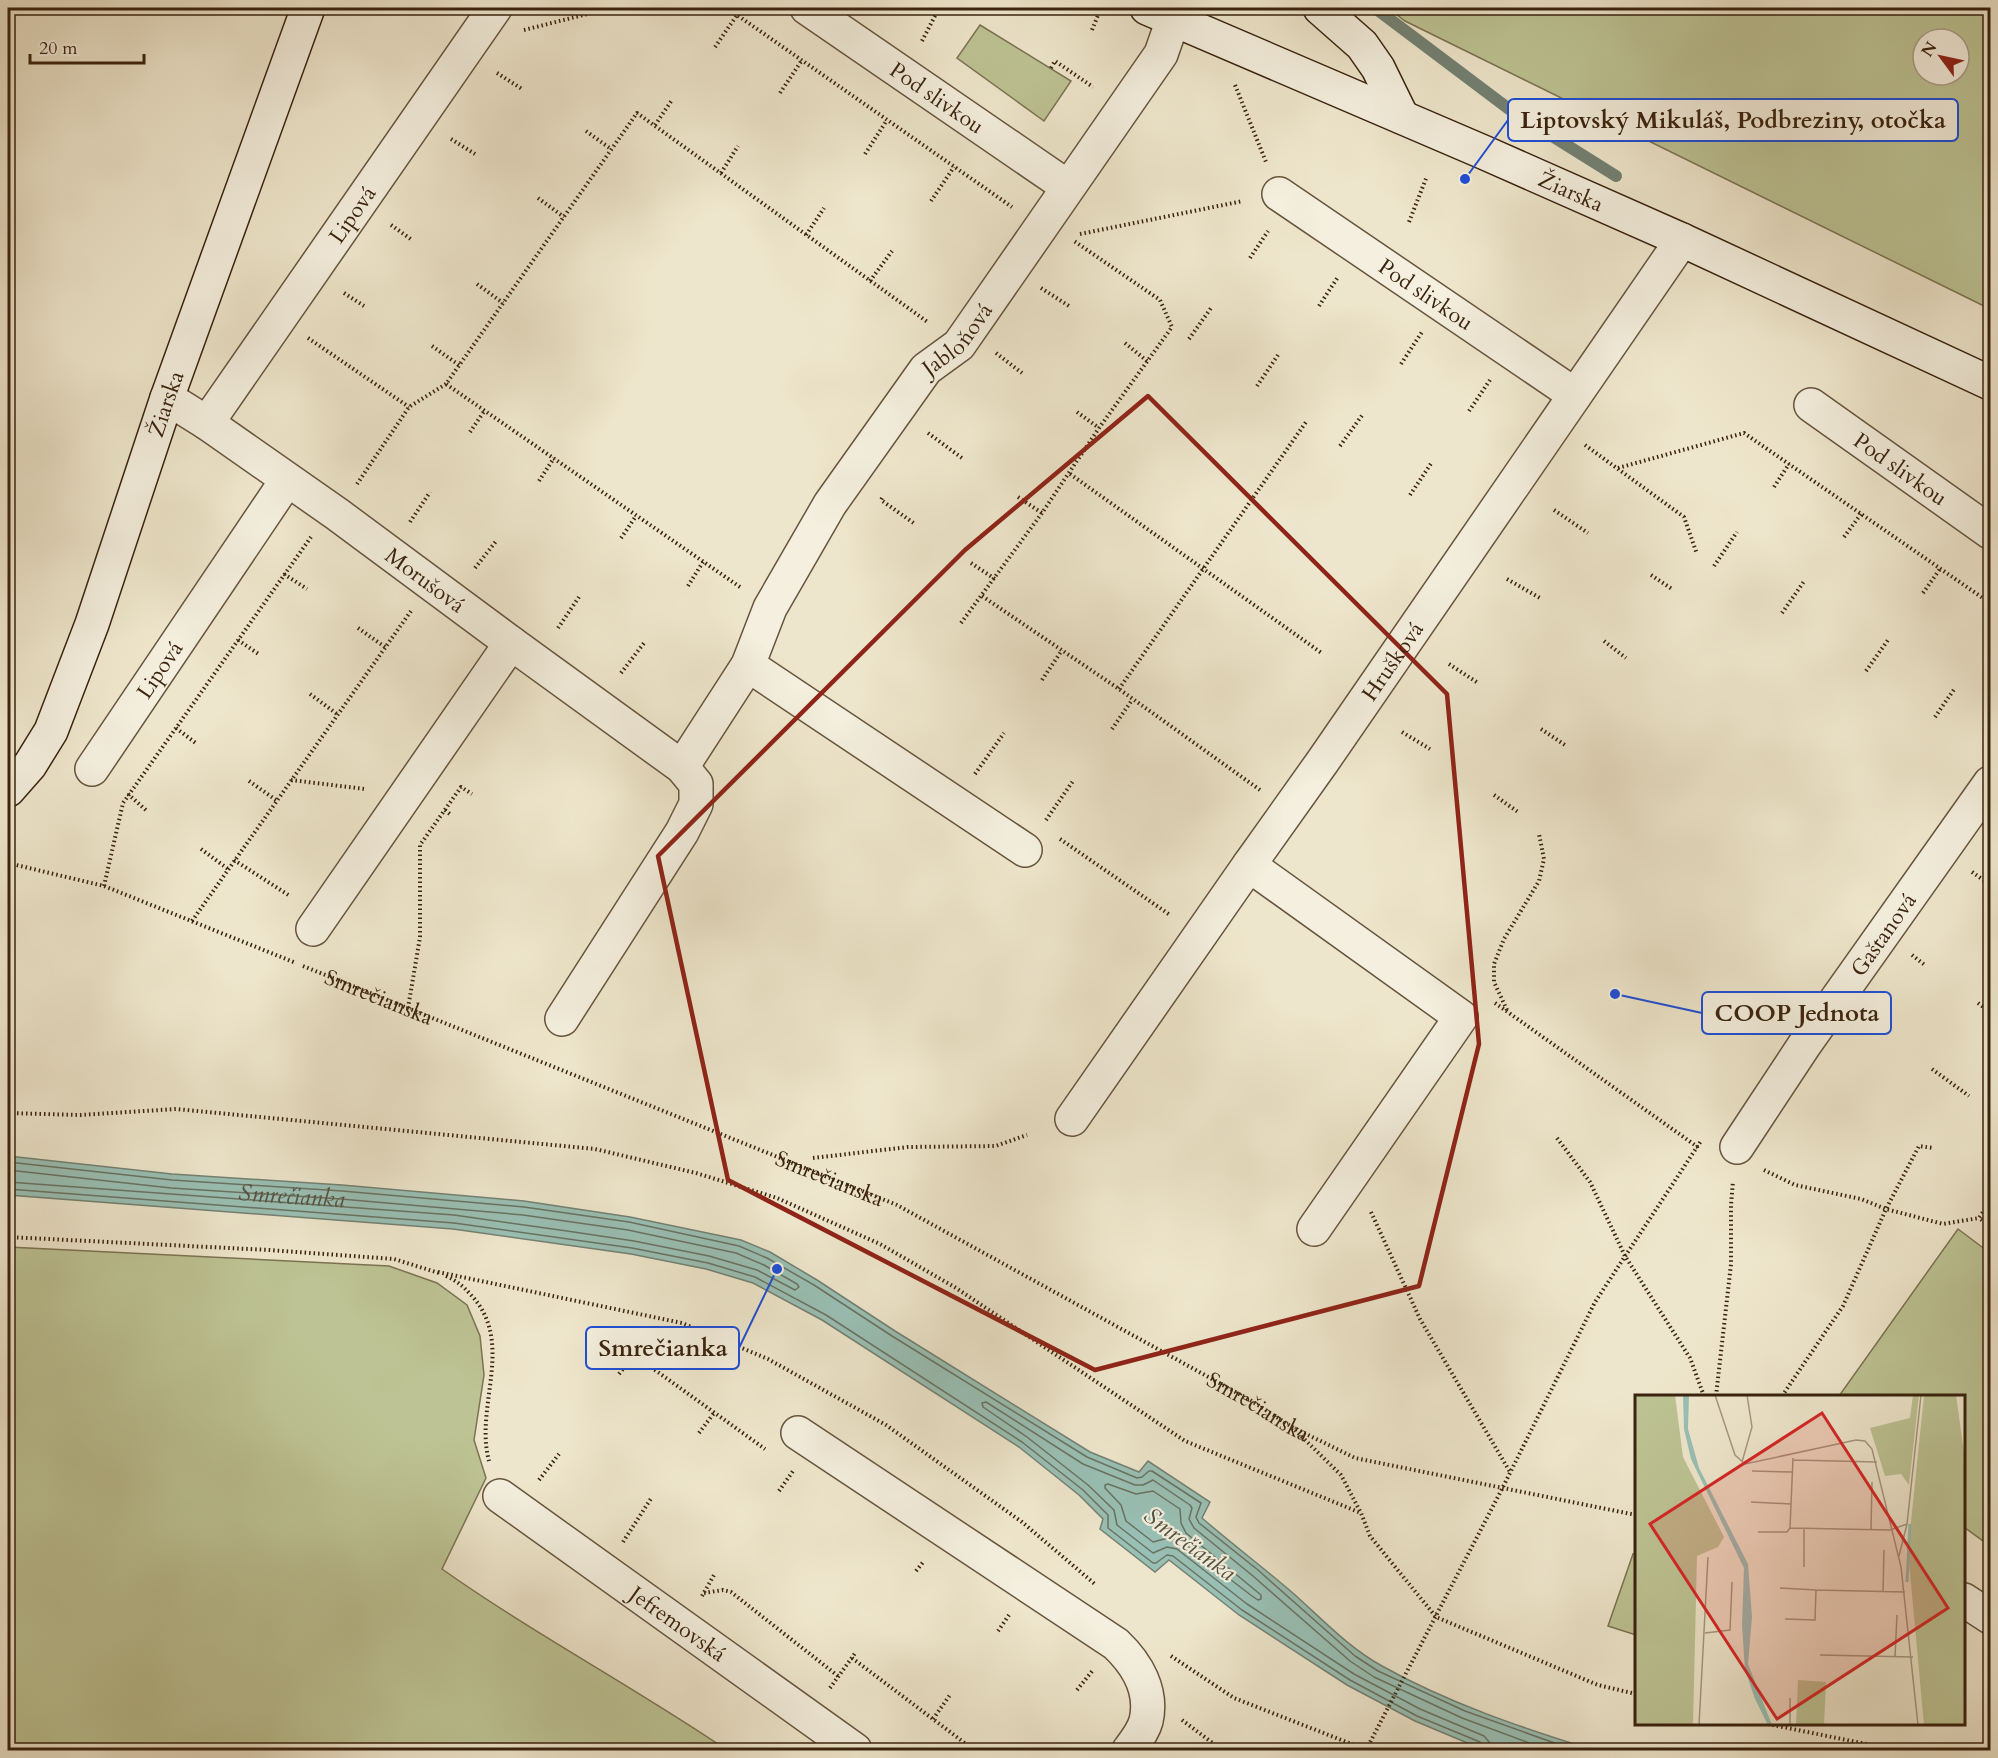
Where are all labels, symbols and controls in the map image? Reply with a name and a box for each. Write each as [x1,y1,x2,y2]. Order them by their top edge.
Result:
scale bar [30,27,144,65]
north arrow [1911,27,1971,87]
text: 20 m [39,36,78,61]
text: N [1916,37,1942,61]
street label: Pod slivkou [883,55,990,141]
callout: Liptovský Mikuláš, Podbreziny, otočka [1508,99,1958,141]
text: Liptovský Mikuláš, Podbreziny, otočka [1520,104,1946,137]
street label: Žiarska [1534,164,1608,220]
street label: Lipová [322,180,383,250]
street label: Pod slivkou [1372,252,1479,338]
street label: Jabloňová [914,297,1000,385]
street label: Žiarska [141,366,192,441]
street label: Pod slivkou [1847,426,1953,513]
street label: Morušová [379,541,471,620]
street label: Hrušková [1355,615,1431,707]
street label: Lipová [130,635,190,705]
street label: Gaštanová [1844,887,1924,983]
street label: Smrečianska [320,962,438,1033]
callout: COOP Jednota [1702,992,1891,1034]
text: COOP Jednota [1715,997,1880,1030]
street label: Smrečianska [771,1144,889,1214]
water label: Smrečianka [237,1176,346,1216]
callout: Smrečianka [586,1327,739,1369]
text: Smrečianka [598,1332,728,1365]
street label: Smrečianska [1201,1365,1315,1449]
inset map [1635,1395,1965,1725]
water label: Smrečianka [1137,1500,1243,1589]
street label: Jefremovská [621,1578,732,1669]

